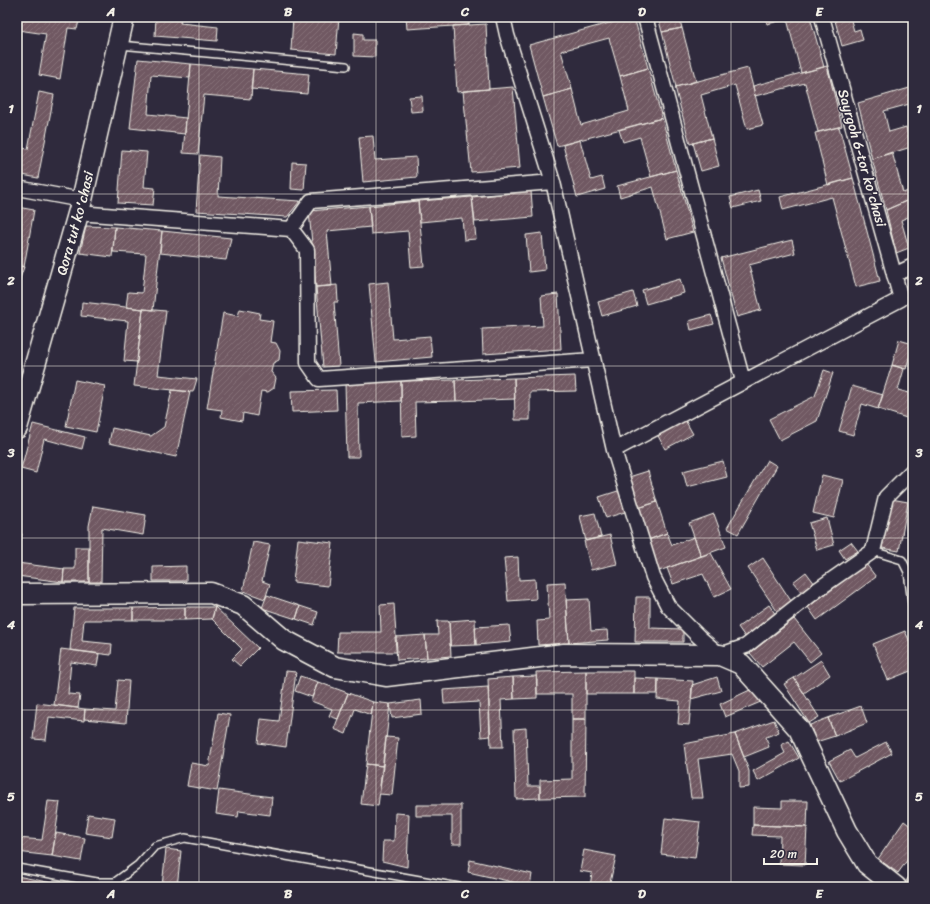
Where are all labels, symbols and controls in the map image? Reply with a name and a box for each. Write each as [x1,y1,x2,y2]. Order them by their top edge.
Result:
text: A [106,0,115,23]
text: B [284,0,293,23]
text: C [460,0,470,23]
text: D [638,0,646,23]
text: E [815,0,824,23]
street label: Sayrgoh 6-tor ko'chasi [830,86,894,231]
text: 1 [8,97,14,120]
text: 1 [916,97,922,120]
street label: Qora tut ko'chasi [49,167,101,278]
text: 2 [6,269,15,292]
text: 2 [914,269,923,292]
text: 3 [6,441,15,464]
text: 3 [914,441,923,464]
text: 4 [6,613,16,636]
text: 4 [914,613,924,636]
text: 5 [7,785,15,808]
text: 5 [915,785,923,808]
scale bar [764,840,817,866]
text: 20 m [770,843,797,865]
text: A [106,882,115,904]
text: B [284,882,293,904]
text: C [460,882,470,904]
text: D [638,882,646,904]
text: E [815,882,824,904]

